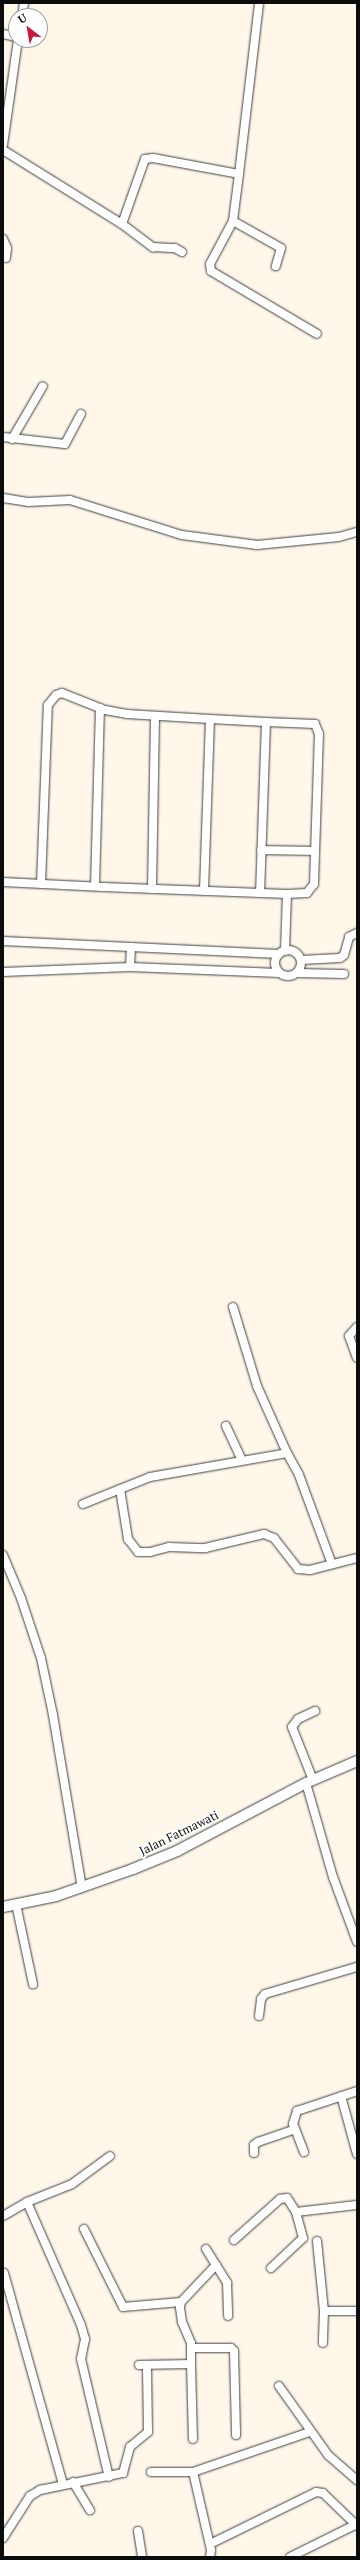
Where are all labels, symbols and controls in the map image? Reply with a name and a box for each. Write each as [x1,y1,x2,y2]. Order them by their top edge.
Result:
north arrow [8,8,48,48]
text: U [15,11,29,27]
street label: Jalan Fatmawati [137,1808,221,1858]

